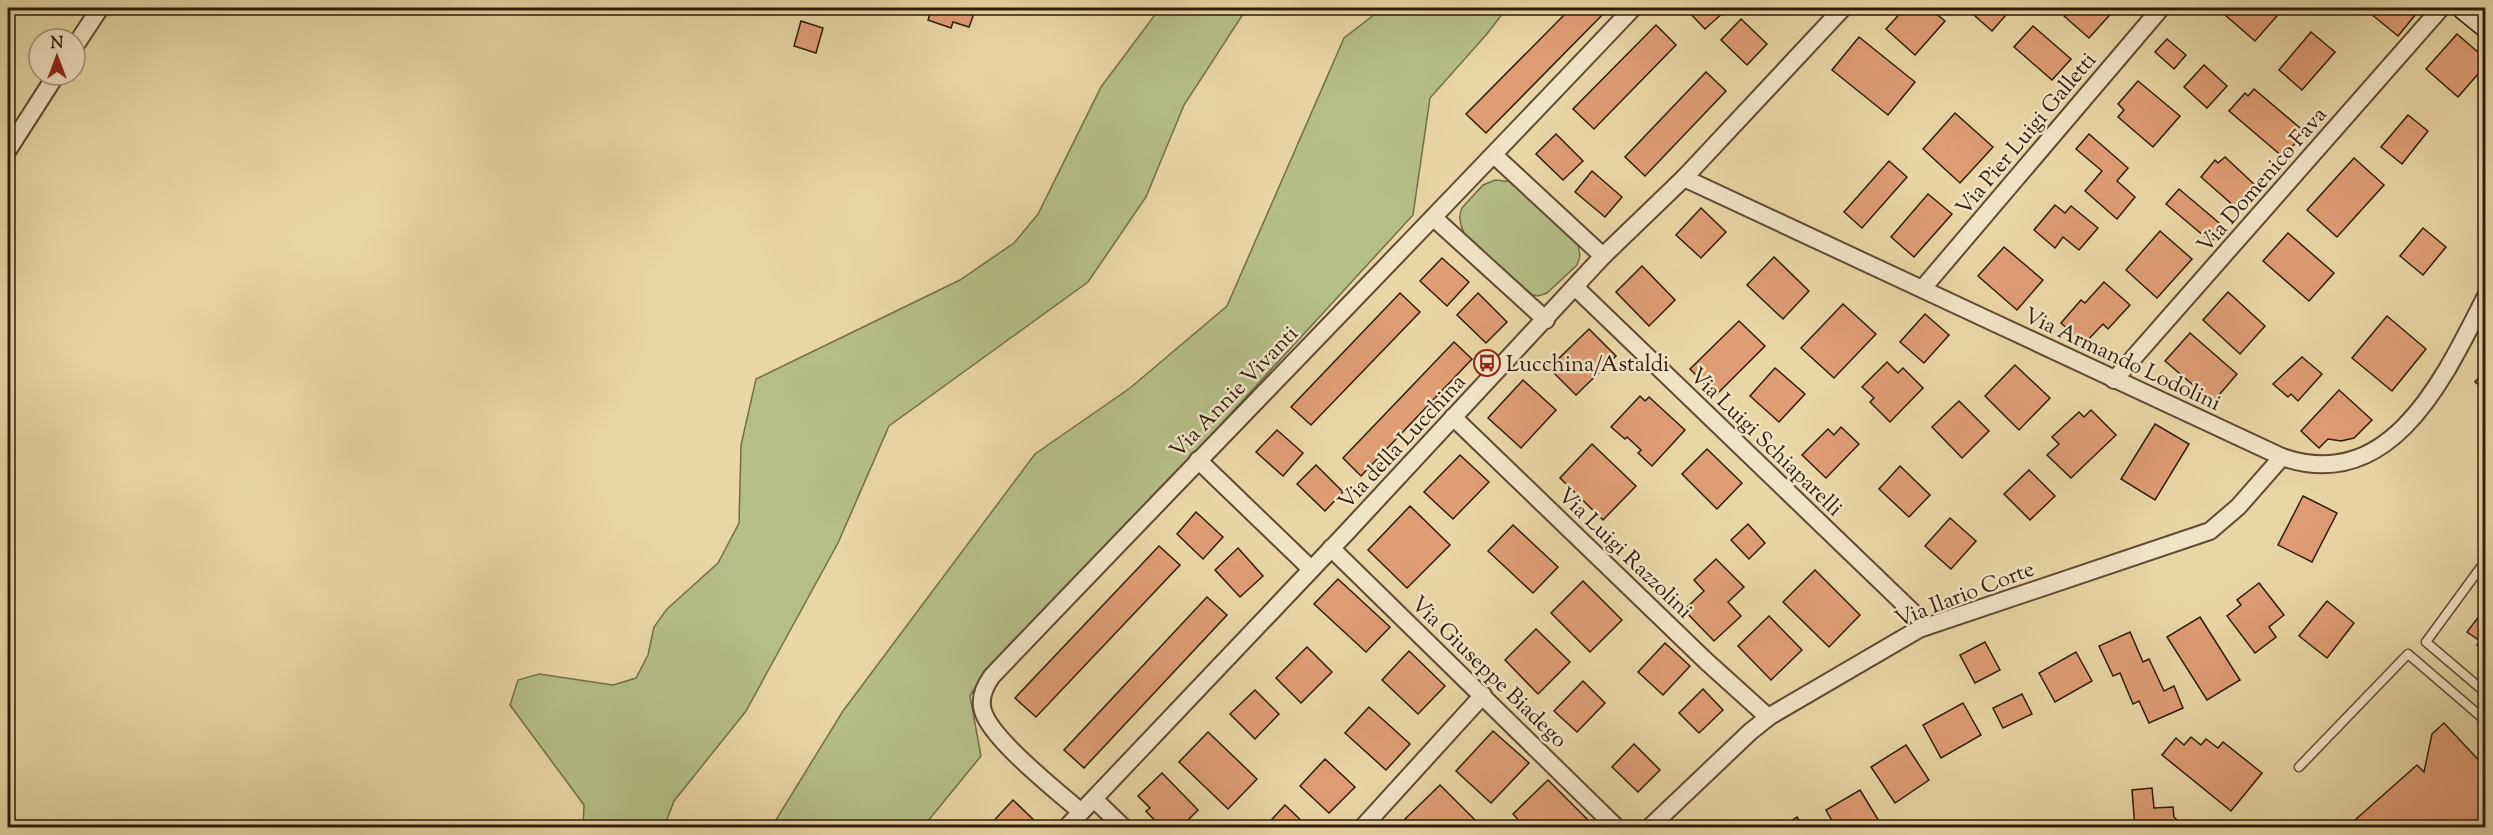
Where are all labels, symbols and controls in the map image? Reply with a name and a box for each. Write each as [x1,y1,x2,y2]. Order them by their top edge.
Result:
north arrow [27,27,87,87]
text: N [51,33,64,56]
street label: Via Pier Luigi Galletti [1949,46,2105,223]
street label: Via Domenico Fava [2191,101,2336,261]
street label: Via Armando Lodolini [2018,301,2226,421]
street label: Via Annie Vivanti [1163,320,1307,467]
bus stop icon: Lucchina/Astaldi [1472,348,1502,378]
place label: Lucchina/Astaldi [1506,350,1669,382]
street label: Via Luigi Schiaparelli [1681,361,1849,525]
street label: Via della Lucchina [1332,368,1475,518]
street label: Via Luigi Razzolini [1549,481,1699,627]
street label: Via Ilario Corte [1891,555,2039,637]
street label: Via Giuseppe Biadego [1402,590,1574,757]

